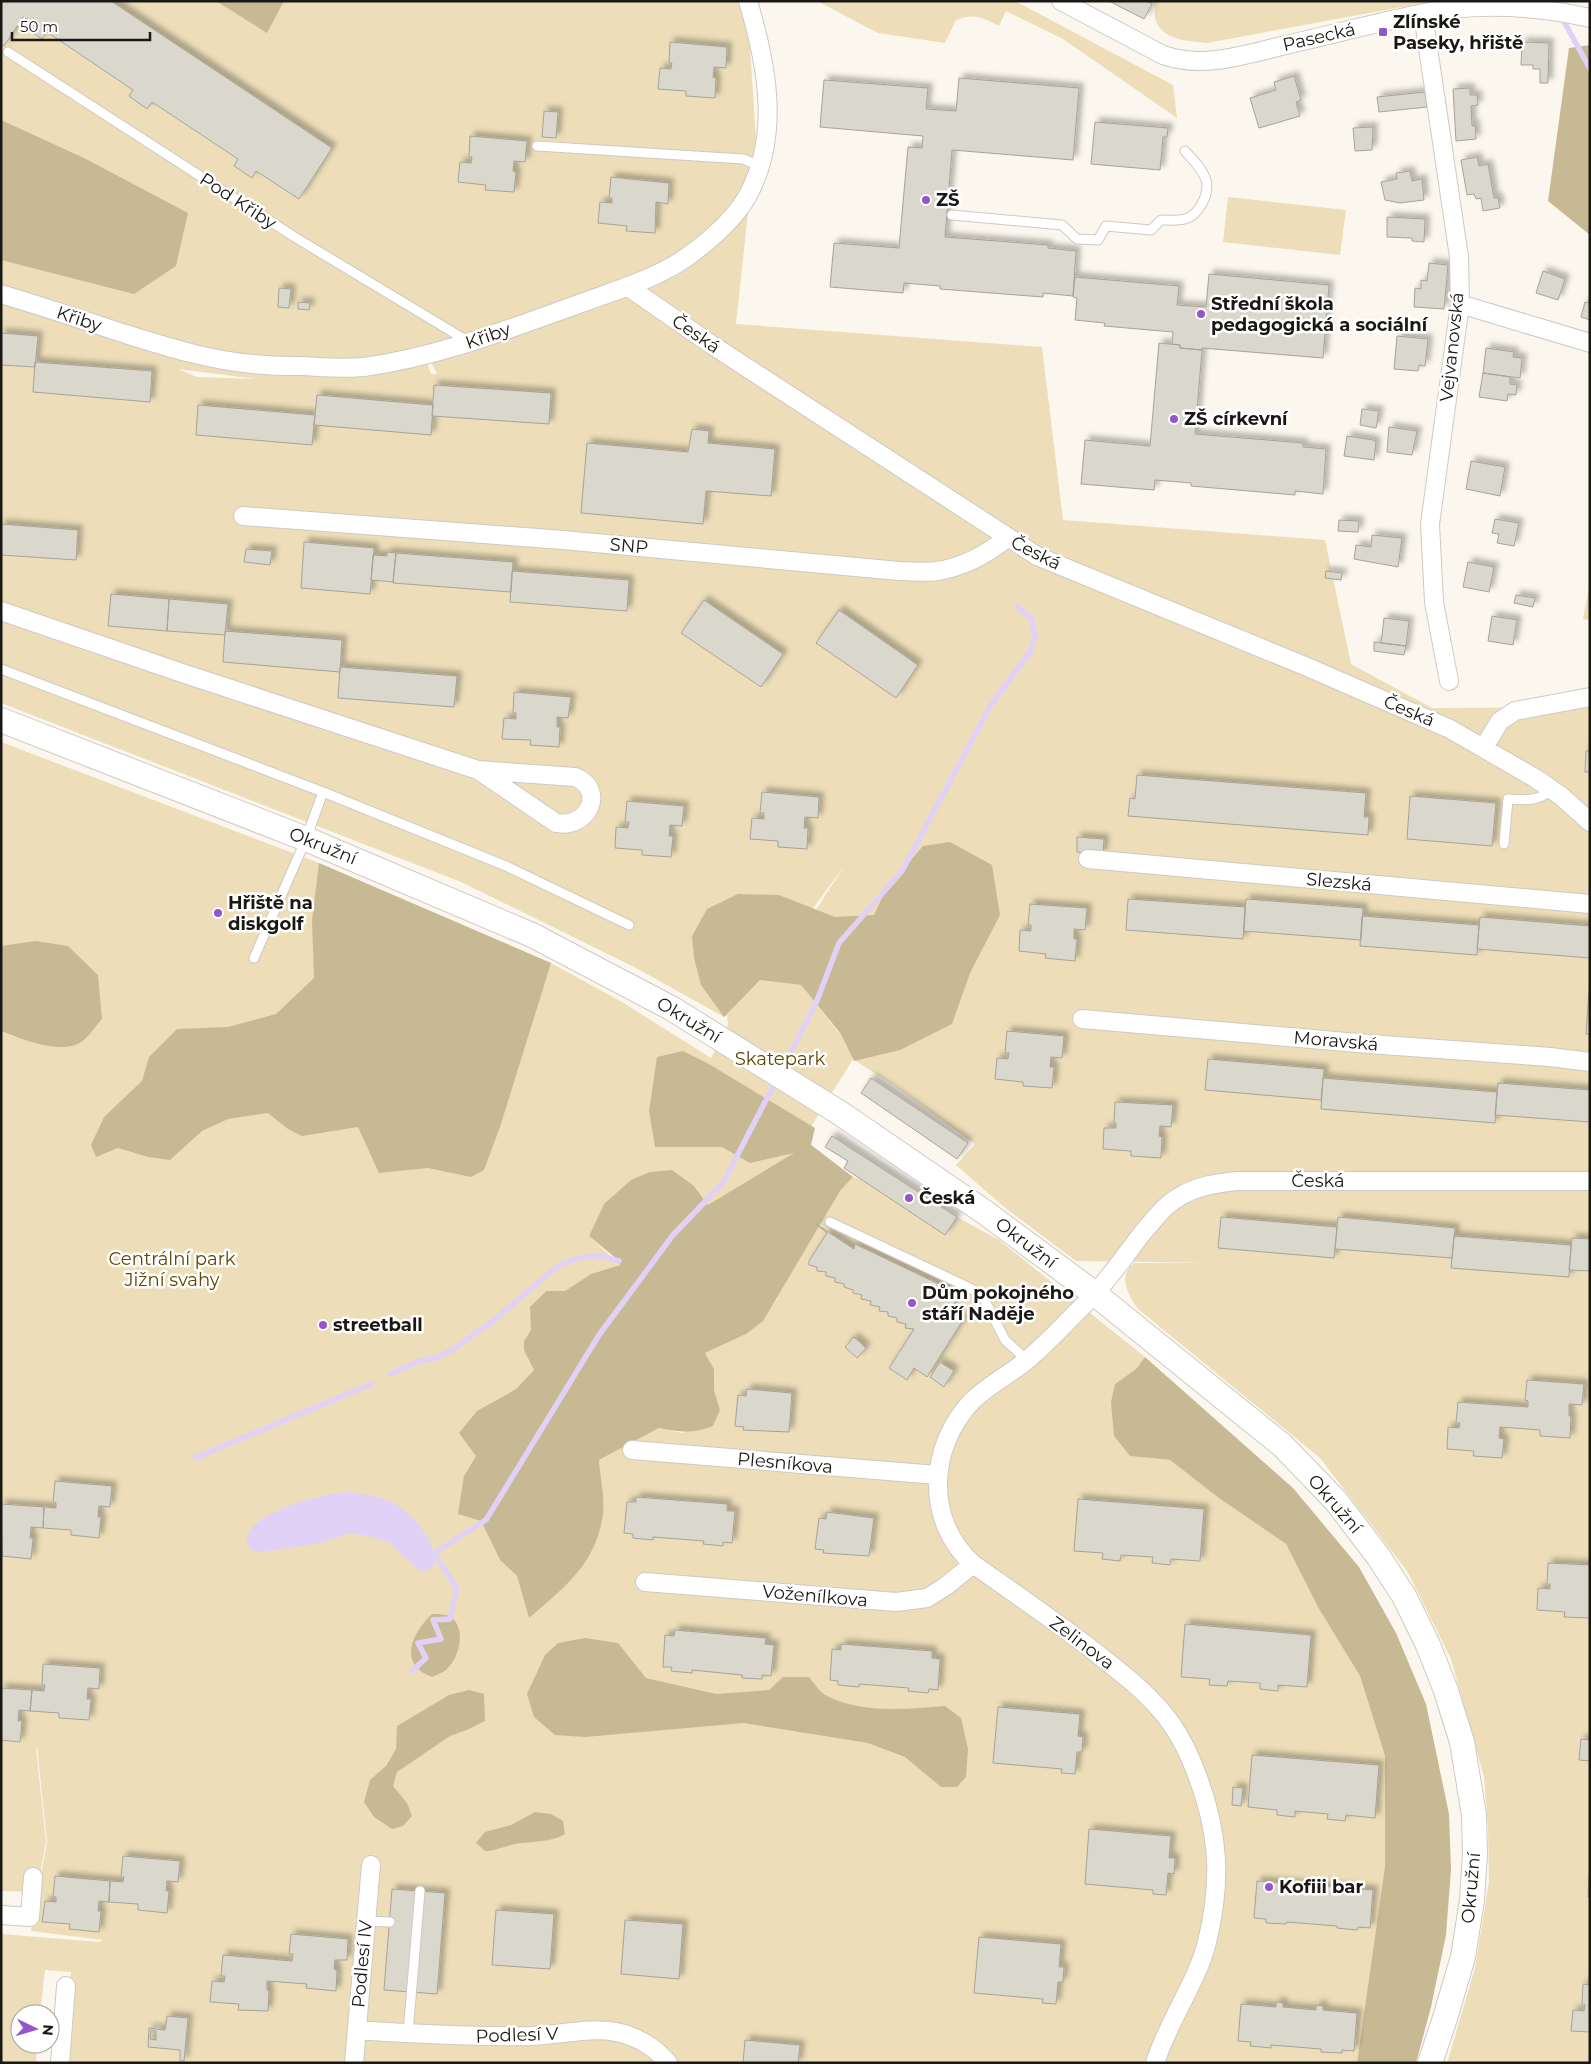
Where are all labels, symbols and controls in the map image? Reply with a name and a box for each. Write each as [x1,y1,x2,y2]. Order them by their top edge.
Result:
scale bar [12,10,150,42]
place label: Zlínské Paseky, hřiště [1393,11,1523,54]
text: 50 m [20,17,58,36]
street label: Pasecká [1280,18,1358,56]
marker: Zlínské Paseky, hřiště [1377,26,1389,38]
street label: Pod Křiby [195,168,281,234]
place label: ZŠ [936,189,960,211]
marker: ZŠ [920,194,932,206]
street label: Vejvanovská [1435,291,1469,403]
place label: Střední škola pedagogická a sociální [1211,293,1429,336]
street label: Křiby [54,301,105,337]
marker: Střední škola pedagogická a sociální [1195,308,1207,320]
street label: Česká [668,310,724,358]
street label: Křiby [463,318,514,354]
place label: ZŠ církevní [1184,408,1289,430]
marker: ZŠ církevní [1168,413,1180,425]
street label: Česká [1007,531,1065,575]
street label: SNP [609,533,649,559]
street label: Česká [1380,690,1438,732]
street label: Okružní [286,822,361,870]
street label: Slezská [1305,868,1373,896]
place label: Hřiště na diskgolf [228,892,313,935]
marker: Hřiště na diskgolf [212,907,224,919]
street label: Okružní [653,992,726,1048]
street label: Moravská [1293,1026,1379,1056]
park label: Skatepark [735,1048,826,1070]
street label: Česká [1291,1170,1345,1192]
place label: Česká [919,1187,975,1209]
marker: Česká [903,1192,915,1204]
street label: Okružní [991,1213,1062,1274]
park label: Centrální park Jižní svahy [109,1248,236,1291]
place label: Dům pokojného stáří Naděje [922,1282,1074,1325]
marker: Dům pokojného stáří Naděje [906,1297,918,1309]
place label: streetball [333,1314,423,1336]
marker: streetball [317,1319,329,1331]
street label: Plesníkova [736,1448,834,1478]
street label: Okružní [1303,1470,1367,1539]
street label: Voženílkova [761,1580,869,1612]
street label: Zelinova [1045,1612,1119,1674]
street label: Okružní [1457,1850,1485,1924]
place label: Kofiii bar [1279,1876,1363,1898]
marker: Kofiii bar [1263,1881,1275,1893]
street label: Podlesí IV [347,1919,377,2009]
north arrow [10,2004,60,2054]
street label: Podlesí V [475,2023,559,2047]
text: N [38,2024,57,2037]

